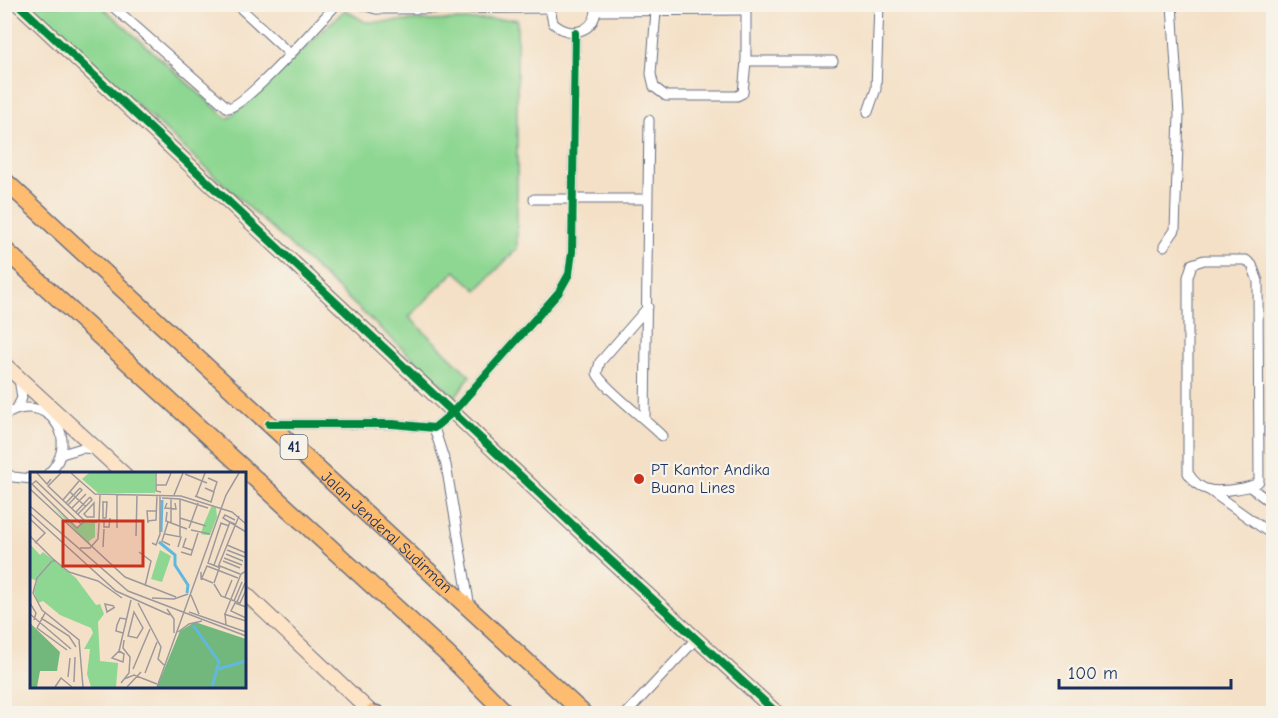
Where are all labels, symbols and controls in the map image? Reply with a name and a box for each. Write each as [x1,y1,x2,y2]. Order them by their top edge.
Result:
road number: 41 [280,435,308,459]
place label: PT Kantor Andika Buana Lines [651,461,770,497]
street label: Jalan Jenderal Sudirman [317,468,456,597]
inset map [30,472,246,688]
marker: PT Kantor Andika Buana Lines [632,472,646,486]
scale bar [1059,652,1232,690]
text: 100 m [1068,663,1118,684]

